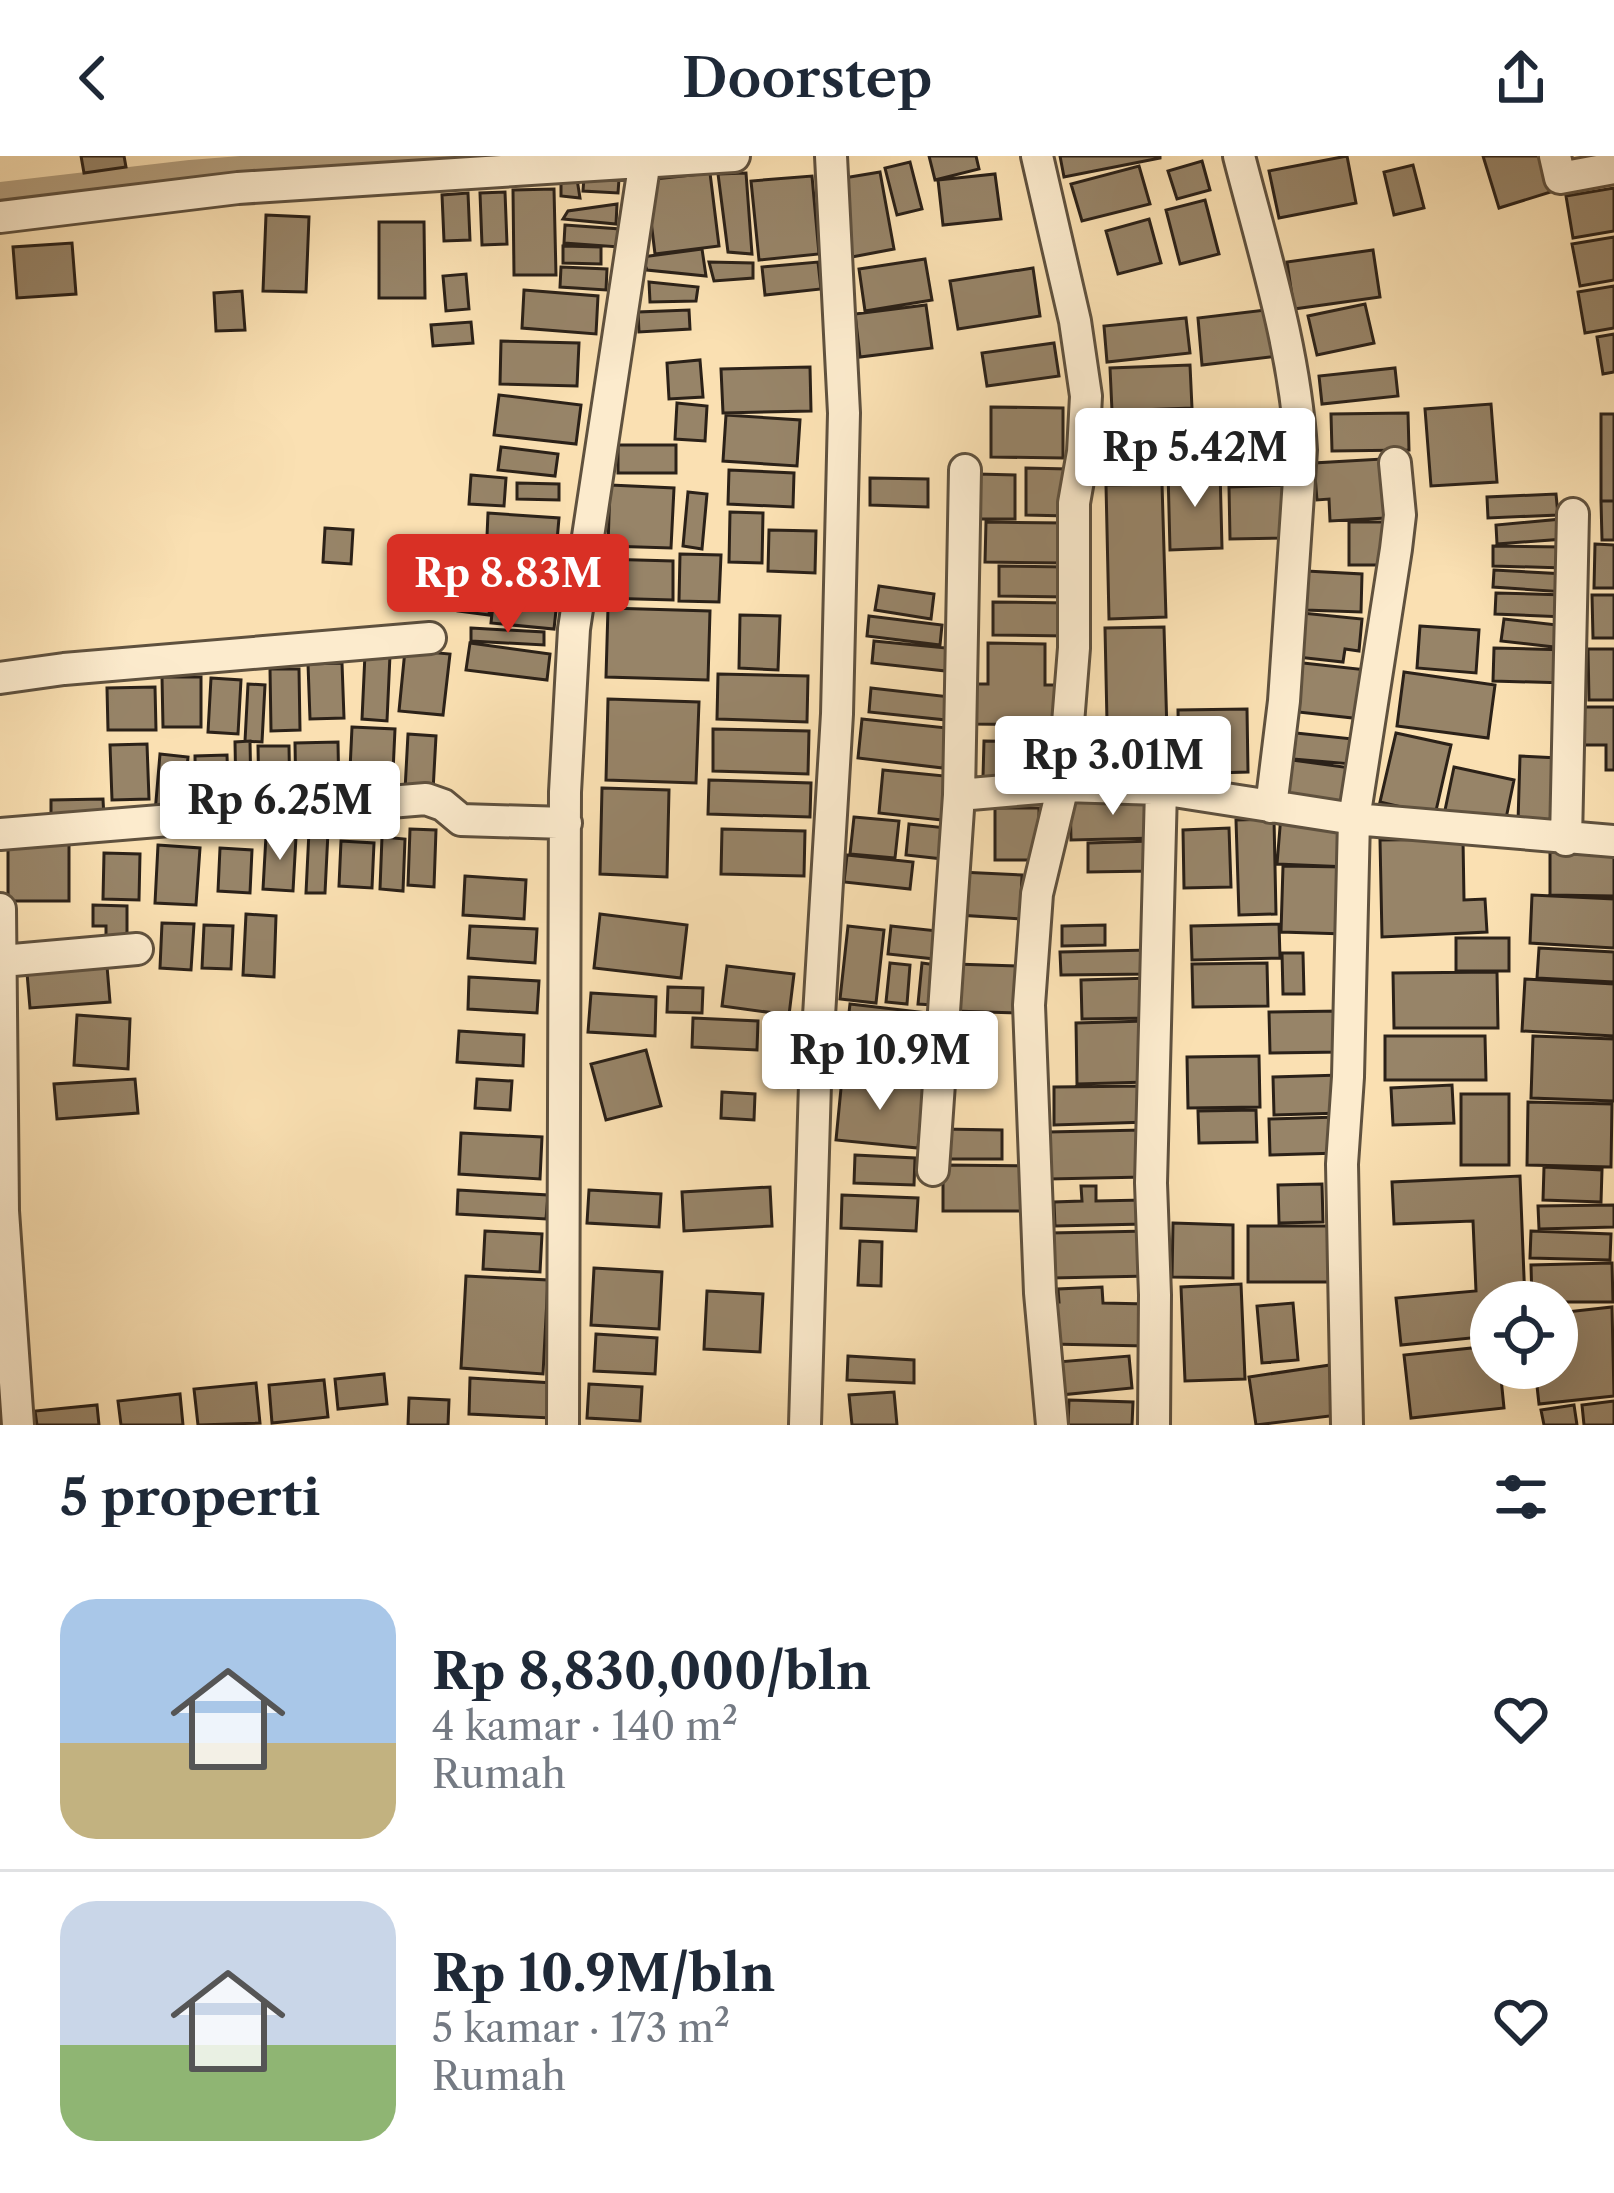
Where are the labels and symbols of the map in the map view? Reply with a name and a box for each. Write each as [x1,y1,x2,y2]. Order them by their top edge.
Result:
pin: Rp 5.42M [1071,408,1319,510]
pin: Rp 8.83M [384,534,632,636]
pin: Rp 3.01M [989,716,1237,818]
pin: Rp 6.25M [156,761,404,863]
pin: Rp 10.9M [756,1011,1004,1113]

